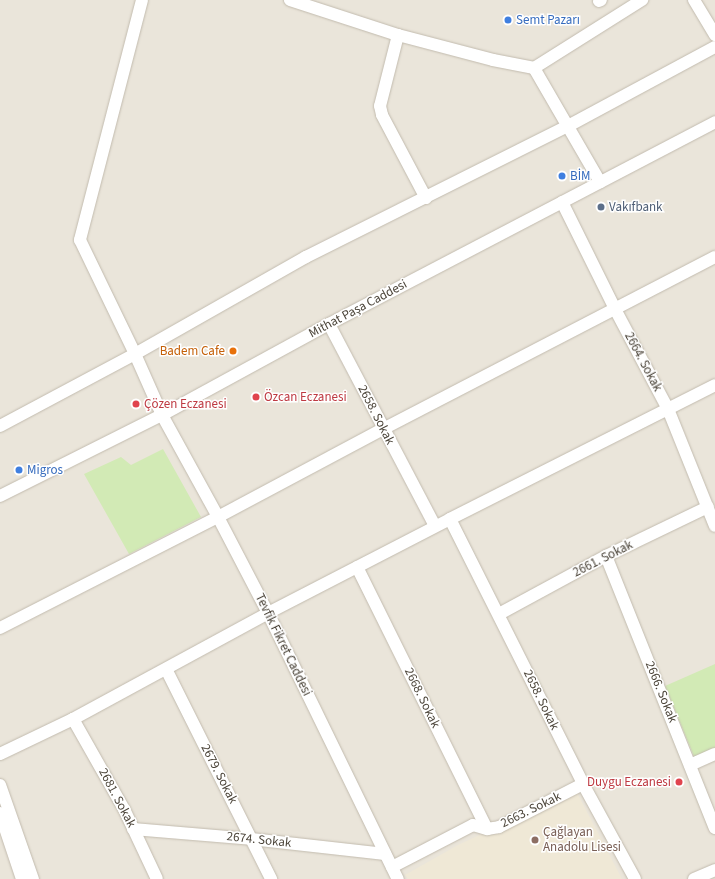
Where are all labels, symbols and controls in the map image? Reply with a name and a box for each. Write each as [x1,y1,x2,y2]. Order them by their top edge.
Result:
place label: Semt Pazarı [516,12,580,28]
marker: Semt Pazarı [503,15,513,25]
place label: BİM [570,168,591,184]
marker: BİM [557,171,567,181]
place label: Vakıfbank [609,199,663,215]
marker: Vakıfbank [596,202,606,212]
street label: Mithat Paşa Caddesi [306,277,410,341]
street label: 2664. Sokak [621,330,665,394]
place label: Badem Cafe [160,343,225,359]
marker: Badem Cafe [228,346,238,356]
street label: 2658. Sokak [354,383,398,447]
place label: Özcan Eczanesi [264,389,347,405]
marker: Özcan Eczanesi [251,392,261,402]
place label: Çözen Eczanesi [144,396,227,412]
marker: Çözen Eczanesi [131,399,141,409]
place label: Migros [27,462,63,478]
marker: Migros [14,465,24,475]
street label: 2661. Sokak [571,537,635,581]
street label: Tevfik Fikret Caddesi [251,591,315,699]
street label: 2666. Sokak [642,659,680,725]
street label: 2668. Sokak [401,665,443,731]
street label: 2658. Sokak [520,667,562,733]
street label: 2679. Sokak [197,742,241,806]
street label: 2681. Sokak [95,766,139,830]
place label: Duygu Eczanesi [587,774,671,790]
marker: Duygu Eczanesi [674,777,684,787]
street label: 2663. Sokak [498,789,564,831]
place label: Çağlayan Anadolu Lisesi [543,825,621,856]
street label: 2674. Sokak [226,829,292,851]
marker: Çağlayan Anadolu Lisesi [530,835,540,845]

